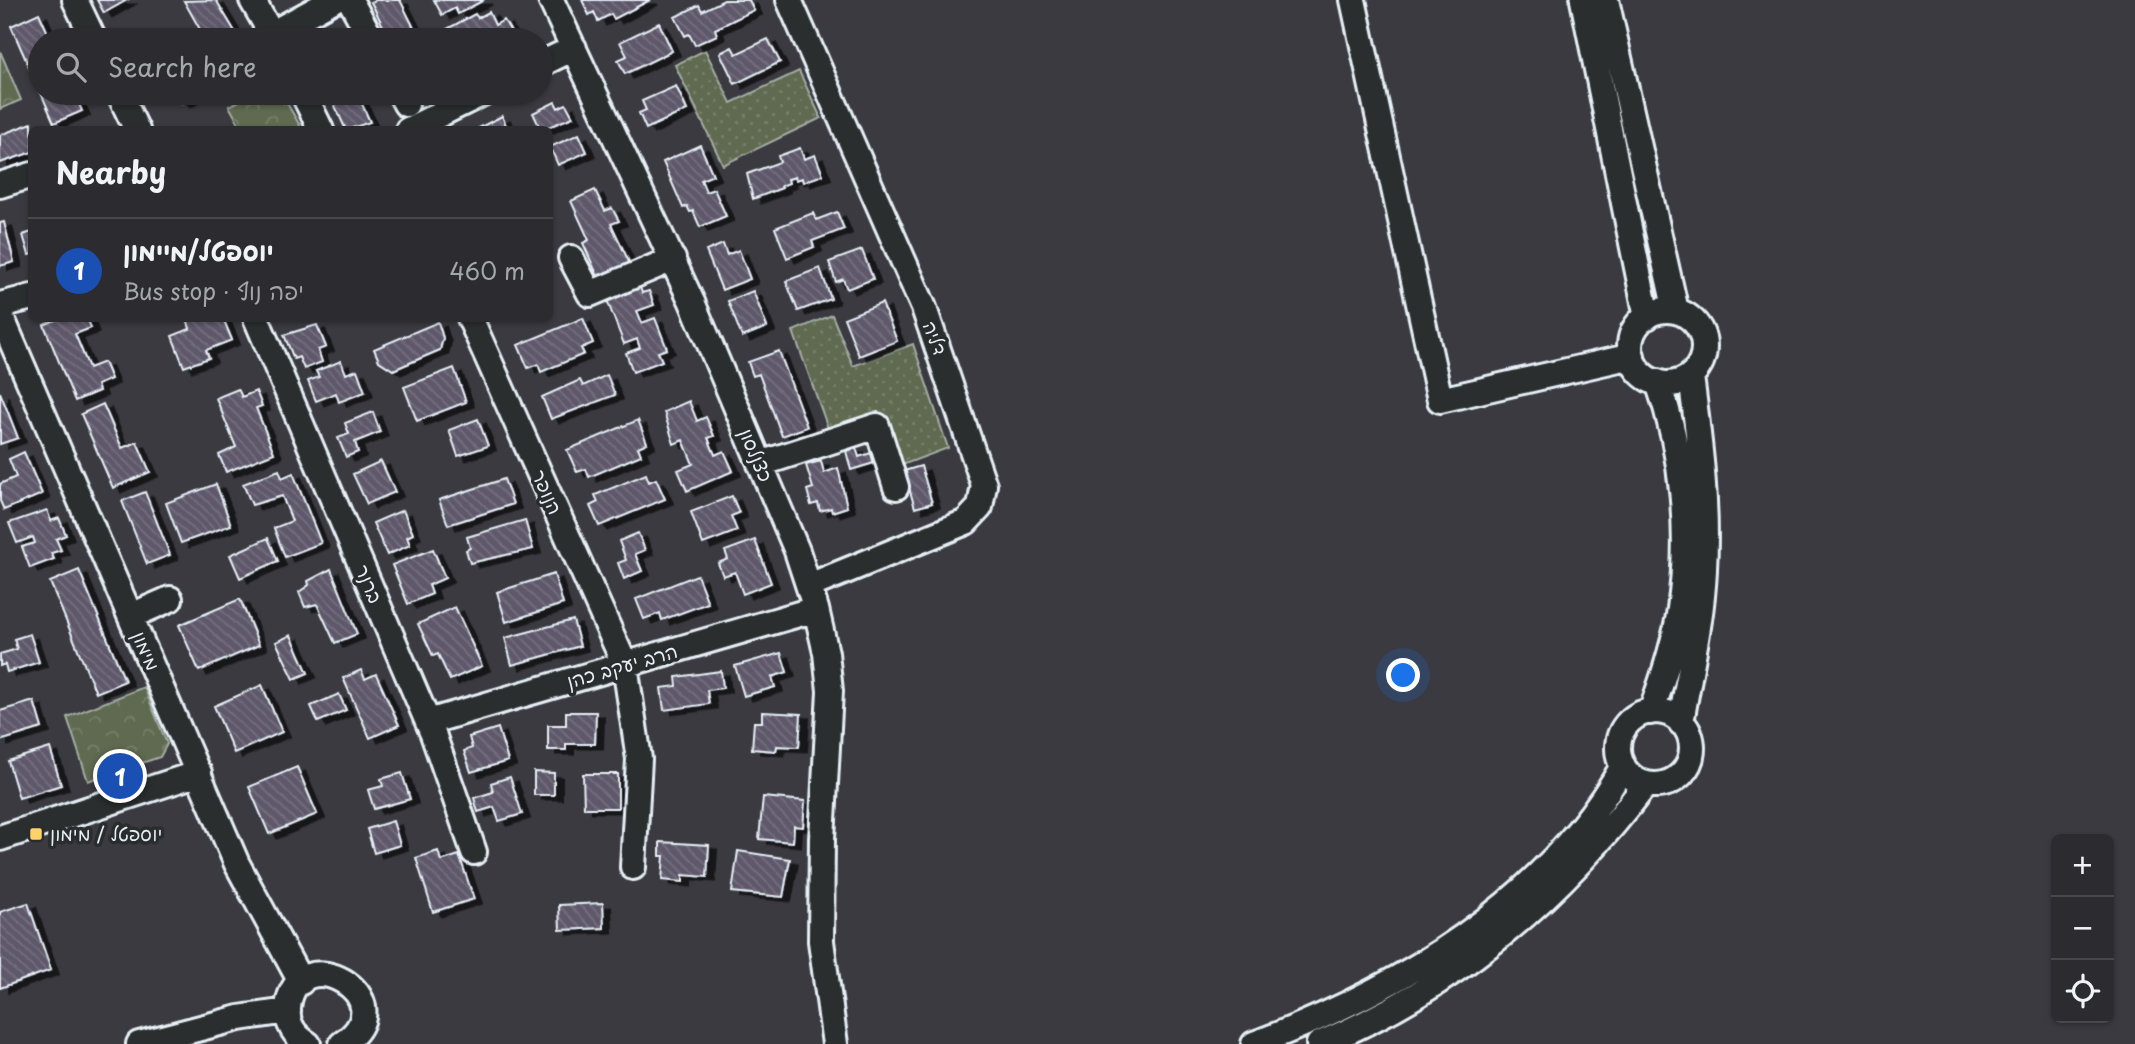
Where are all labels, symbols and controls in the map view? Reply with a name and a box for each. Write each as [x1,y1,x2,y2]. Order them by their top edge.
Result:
search box [28,28,553,105]
text: Search here [108,47,257,86]
icon: search [52,48,90,86]
text: Nearby [56,149,166,194]
text: יוספטל/מיימון [123,231,274,270]
text: 1 [74,253,85,288]
text: 460 m [450,253,525,288]
text: Bus stop · יפה נוף [123,273,304,308]
street label: דליה [917,317,955,359]
street label: כצנלסון [733,423,781,486]
street label: הנופר [526,465,570,518]
street label: ברנר [349,560,391,607]
street label: מימון [126,626,168,675]
street label: הרב יעקב כהן [563,636,681,694]
your location [1386,658,1420,692]
pin: 1 [97,750,143,802]
place label: יוספטל / מימון [50,819,162,847]
marker: יוספטל / מימון [28,826,44,842]
map controls [2051,834,2114,1023]
button: + [2051,834,2114,897]
button: − [2051,897,2114,960]
button: locate [2051,960,2114,1023]

